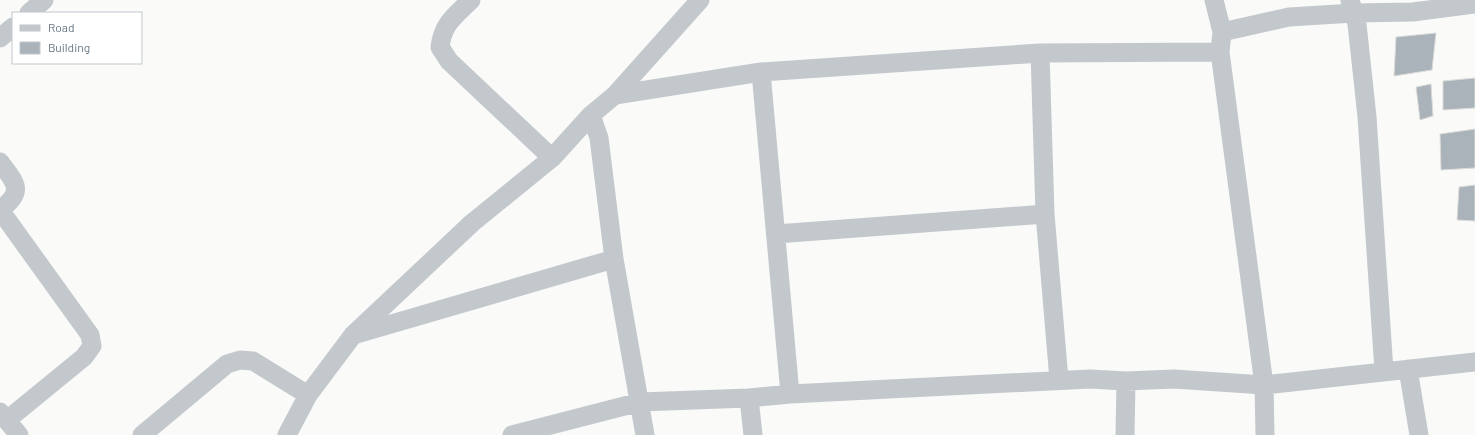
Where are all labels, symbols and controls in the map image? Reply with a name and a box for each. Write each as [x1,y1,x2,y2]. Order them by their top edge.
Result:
legend [12,12,142,64]
text: Road [48,20,75,34]
text: Building [48,40,90,54]

